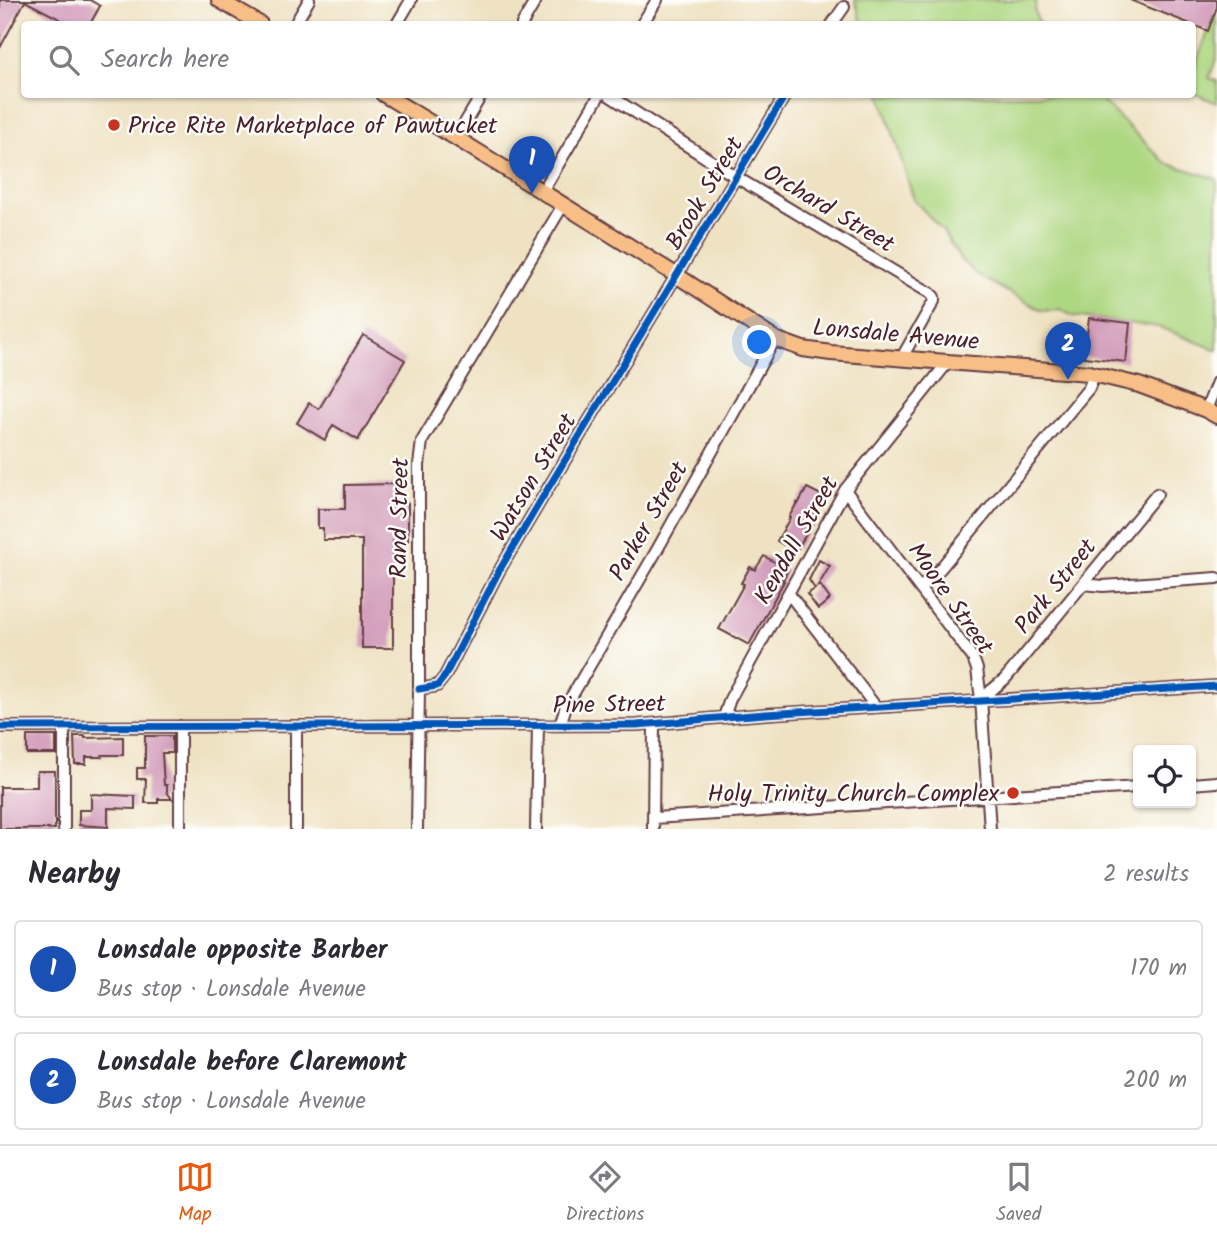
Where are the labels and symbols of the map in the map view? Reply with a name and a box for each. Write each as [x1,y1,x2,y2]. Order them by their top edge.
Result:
place label: Price Rite Marketplace of Pawtucket [128,107,498,146]
marker: Price Rite Marketplace of Pawtucket [106,117,122,133]
street label: Brook Street [656,129,755,258]
pin: 1 [509,136,555,194]
street label: Orchard Street [755,154,902,264]
street label: Lonsdale Avenue [811,309,981,362]
pin: 2 [1045,322,1091,380]
your location [742,325,776,359]
street label: Watson Street [481,406,588,549]
street label: Parker Street [599,454,700,589]
street label: Rand Street [380,457,421,579]
street label: Kendall Street [745,468,850,613]
street label: Park Street [1005,530,1108,644]
street label: Moore Street [897,534,1003,664]
street label: Pine Street [552,685,666,726]
place label: Holy Trinity Church Complex [707,775,1000,814]
marker: Holy Trinity Church Complex [1005,785,1021,801]

